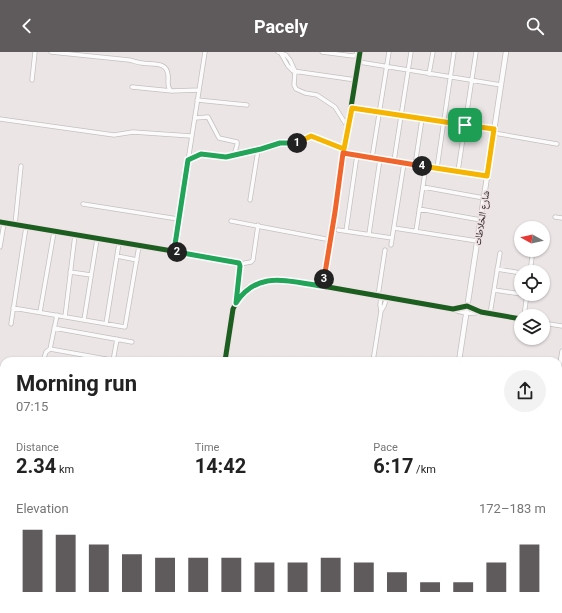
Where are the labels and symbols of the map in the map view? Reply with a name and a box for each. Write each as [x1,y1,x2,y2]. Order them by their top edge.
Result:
pin [448,108,482,142]
pin: 1 [287,133,307,153]
pin: 4 [412,156,432,176]
street label: شارع الخلاطات [472,189,492,247]
north arrow [514,221,550,257]
pin: 2 [167,242,187,262]
pin: 3 [314,269,334,289]

